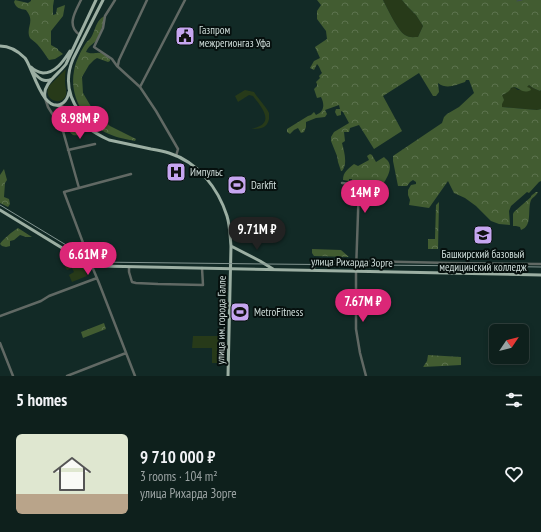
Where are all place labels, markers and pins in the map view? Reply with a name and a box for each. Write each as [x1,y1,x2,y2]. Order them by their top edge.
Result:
place label: Газпром межрегионгаз Уфа [199,23,270,50]
public building icon: Газпром межрегионгаз Уфа [174,25,196,47]
pin: 8.98M ₽ [43,106,117,140]
hospital icon: Импульс [165,161,187,183]
place label: Импульс [190,165,223,179]
sports icon: Darkfit [226,174,248,196]
place label: Darkfit [251,178,276,192]
pin: 14M ₽ [337,180,393,214]
pin: 9.71M ₽ [220,217,294,251]
school or university icon: Башкирский базовый медицинский колледж [472,224,494,246]
pin: 6.61M ₽ [51,242,125,276]
place label: Башкирский базовый медицинский колледж [439,247,527,274]
pin: 7.67M ₽ [326,289,400,323]
sports icon: MetroFitness [229,301,251,323]
place label: MetroFitness [254,305,303,319]

